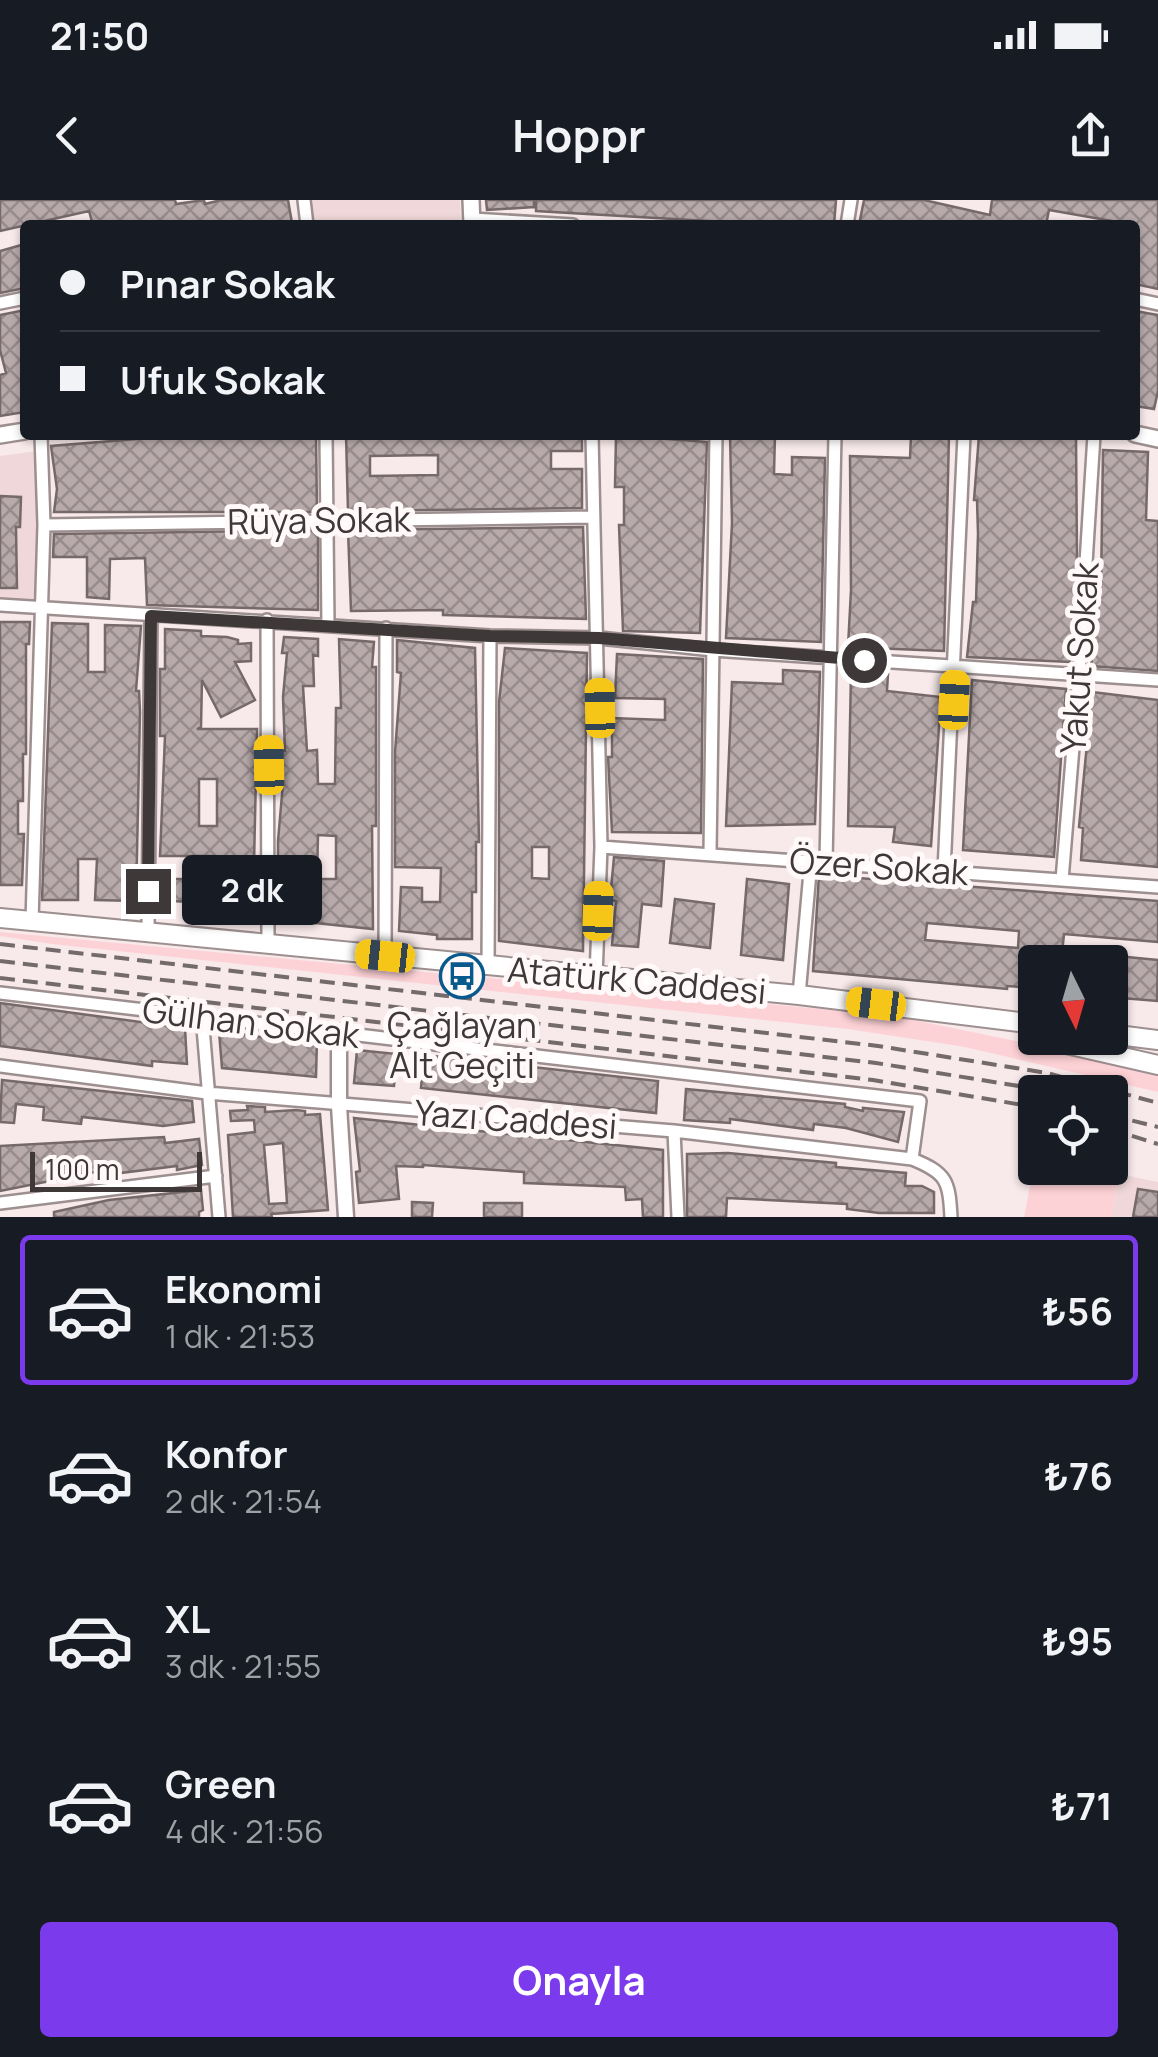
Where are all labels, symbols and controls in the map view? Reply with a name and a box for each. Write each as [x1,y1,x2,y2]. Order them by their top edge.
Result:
text: 21:50 [50,9,150,61]
text: Hoppr [512,104,646,166]
icon: back [40,108,95,163]
icon: share [1063,108,1118,163]
text: Pınar Sokak [120,257,335,309]
text: Ufuk Sokak [120,353,325,405]
street label: Rüya Sokak [227,494,413,546]
street label: Yakut Sokak [1048,559,1110,755]
route start [842,638,887,683]
car [937,669,971,731]
car [584,678,616,738]
car [253,735,285,795]
street label: Özer Sokak [788,836,972,896]
callout: 2 dk [183,856,323,926]
text: 2 dk [221,868,283,912]
route end [126,869,171,914]
car [582,880,614,942]
car [354,938,416,974]
street label: Atatürk Caddesi [506,945,768,1015]
north arrow [1018,945,1128,1055]
map controls [1018,945,1128,1185]
bus stop icon: Çağlayan Alt Geçiti [439,953,485,999]
street label: Gülhan Sokak [140,985,364,1059]
car [844,985,908,1023]
place label: Çağlayan Alt Geçiti [387,1001,537,1089]
button: locate [1018,1075,1128,1185]
street label: Yazı Caddesi [413,1088,619,1150]
scale bar [30,1147,202,1191]
text: 100 m [45,1150,119,1188]
text: Ekonomi [165,1262,323,1314]
icon: car [45,1265,135,1355]
text: ₺56 [1042,1284,1113,1336]
text: 1 dk · 21:53 [165,1314,315,1358]
text: Konfor [165,1427,288,1479]
icon: car [45,1430,135,1520]
text: ₺76 [1044,1449,1113,1501]
text: 2 dk · 21:54 [165,1479,322,1523]
text: XL [165,1592,210,1644]
icon: car [45,1595,135,1685]
text: ₺95 [1042,1614,1113,1666]
text: 3 dk · 21:55 [165,1644,321,1688]
text: Green [165,1757,277,1809]
icon: car [45,1760,135,1850]
text: ₺71 [1051,1779,1113,1831]
text: 4 dk · 21:56 [165,1809,324,1853]
button: Onayla [40,1922,1118,2037]

